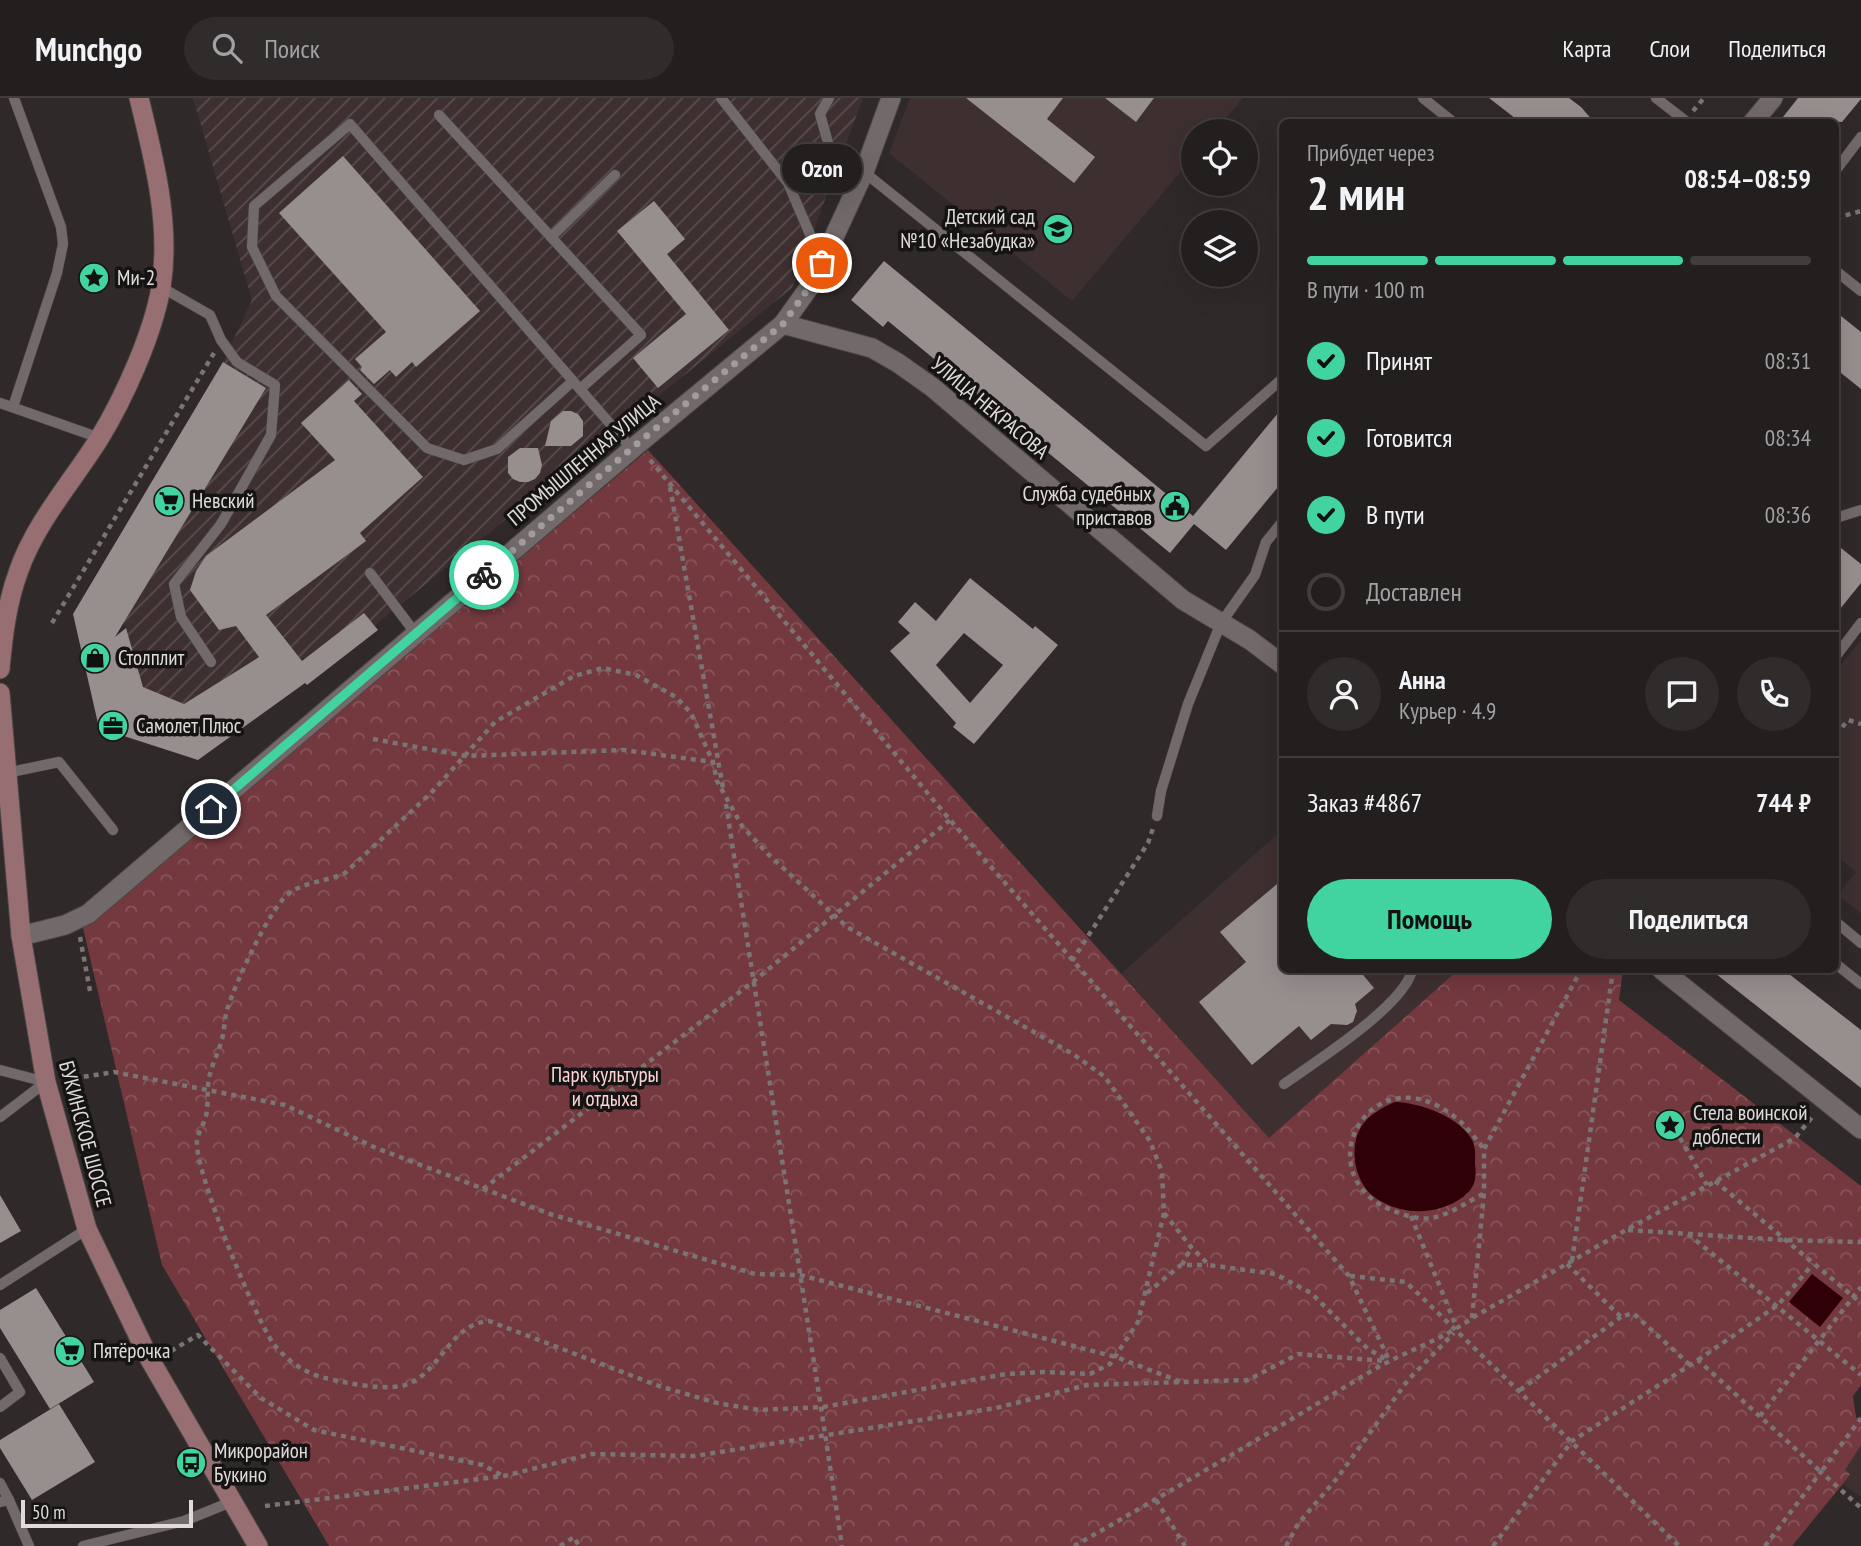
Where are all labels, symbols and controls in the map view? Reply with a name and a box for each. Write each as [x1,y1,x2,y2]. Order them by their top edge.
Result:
search box [184,17,674,80]
text: Munchgo [35,27,142,70]
icon: search [208,29,246,67]
text: Поиск [264,32,320,65]
text: Карта [1563,33,1611,64]
text: Слои [1649,33,1690,64]
text: Поделиться [1728,33,1826,64]
map controls [1181,119,1258,287]
button: locate [1181,119,1258,196]
text: Прибудет через [1307,138,1435,167]
callout: Ozon [782,144,862,193]
text: Ozon [801,154,843,183]
text: 08:54–08:59 [1684,162,1811,195]
text: 2 мин [1307,163,1405,223]
place label: Детский сад №10 «Незабудка» [900,203,1035,254]
button: layers [1181,210,1258,287]
school or university icon: Детский сад №10 «Незабудка» [1041,212,1075,246]
pin [792,233,852,293]
icon: bag [803,244,841,282]
place icon: Ми-2 [77,261,111,295]
place label: Ми-2 [117,264,155,291]
text: В пути · 100 m [1307,275,1424,304]
icon: check [1307,342,1345,380]
text: Принят [1366,344,1432,377]
text: 08:31 [1765,346,1811,375]
street label: УЛИЦА НЕКРАСОВА [926,351,1055,465]
street label: ПРОМЫШЛЕННАЯ УЛИЦА [502,388,666,531]
icon: check [1307,419,1345,457]
text: Готовится [1366,421,1452,454]
text: 08:34 [1765,423,1811,452]
place label: Служба судебных приставов [1023,480,1152,531]
supermarket icon: Невский [152,484,186,518]
place label: Невский [192,487,254,514]
public building icon: Служба судебных приставов [1158,489,1192,523]
icon: check [1307,496,1345,534]
text: В пути [1366,498,1425,531]
text: 08:36 [1765,500,1811,529]
courier [449,540,519,610]
icon: bike [465,556,503,594]
text: Доставлен [1366,575,1462,608]
shop icon: Столплит [78,641,112,675]
place label: Столплит [118,644,184,671]
button: person [1307,657,1381,731]
button: chat [1645,657,1719,731]
button: phone [1737,657,1811,731]
text: Анна [1399,663,1446,696]
text: Курьер · 4.9 [1399,696,1496,725]
office icon: Самолет Плюс [96,709,130,743]
place label: Самолет Плюс [136,712,242,739]
pin [181,779,241,839]
text: Заказ #4867 [1307,786,1422,819]
text: 744 ₽ [1756,786,1811,819]
icon: home [192,790,230,828]
button: Помощь [1307,879,1552,959]
button: Поделиться [1566,879,1811,959]
street label: БУКИНСКОЕ ШОССЕ [53,1058,118,1210]
park label: Парк культуры и отдыха [551,1061,659,1112]
place label: Стела воинской доблести [1693,1099,1807,1150]
place icon: Стела воинской доблести [1653,1108,1687,1142]
supermarket icon: Пятёрочка [53,1334,87,1368]
place label: Пятёрочка [93,1337,170,1364]
place label: Микрорайон Букино [214,1437,308,1488]
bus stop icon: Микрорайон Букино [174,1446,208,1480]
scale bar [21,1497,192,1529]
text: 50 m [32,1500,66,1524]

